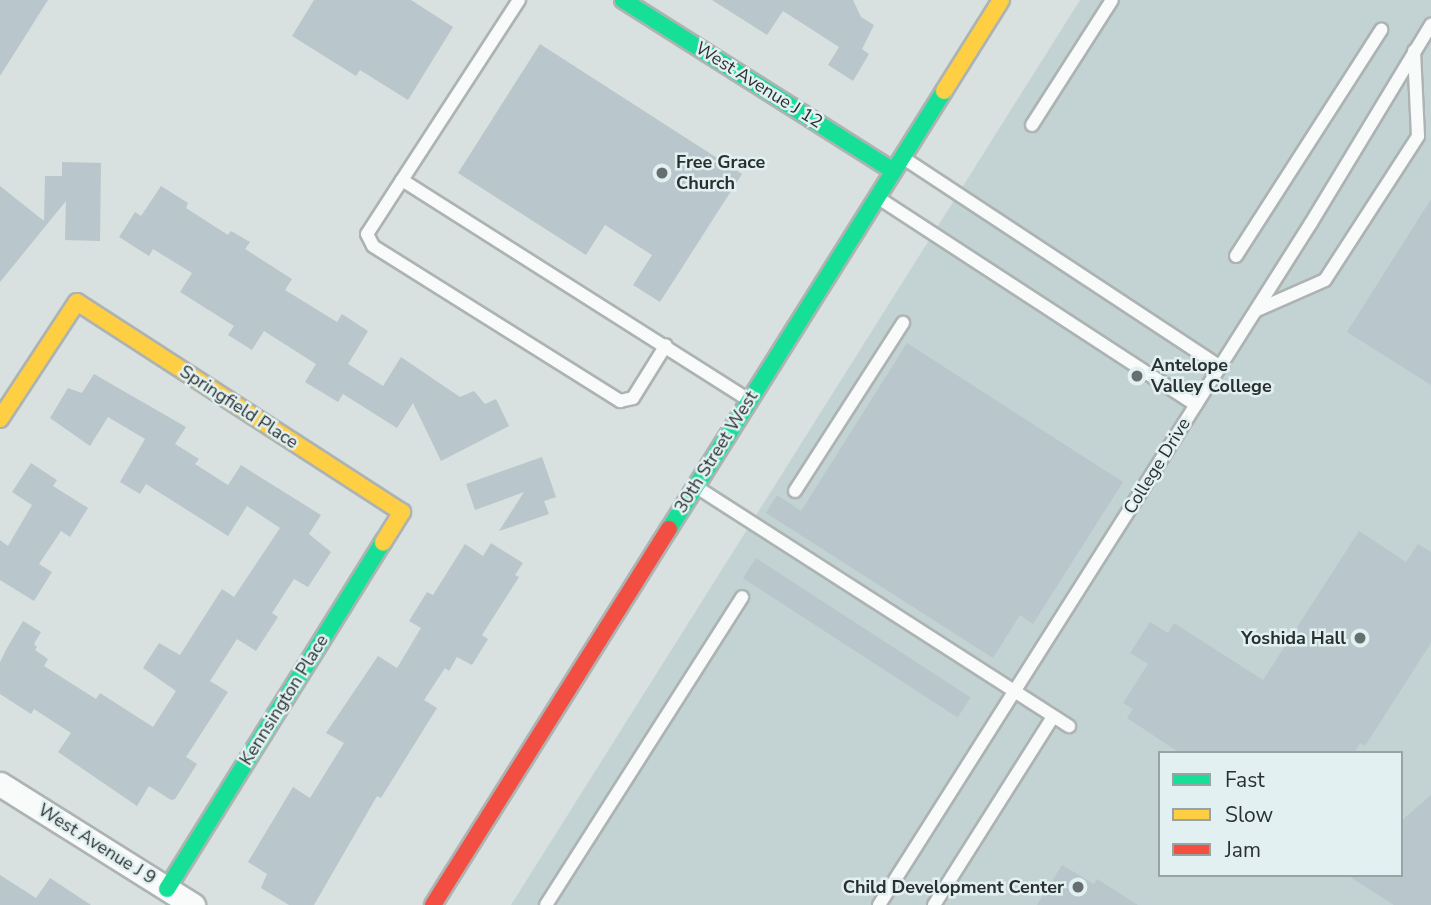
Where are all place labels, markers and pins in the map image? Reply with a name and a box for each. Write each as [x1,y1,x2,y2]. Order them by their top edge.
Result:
place label: Free Grace Church [676,152,765,194]
marker: Free Grace Church [654,165,670,181]
place label: Antelope Valley College [1151,355,1272,398]
marker: Antelope Valley College [1129,368,1145,384]
place label: Yoshida Hall [1241,627,1346,649]
marker: Yoshida Hall [1352,630,1368,646]
place label: Child Development Center [843,876,1064,898]
marker: Child Development Center [1070,879,1086,895]

